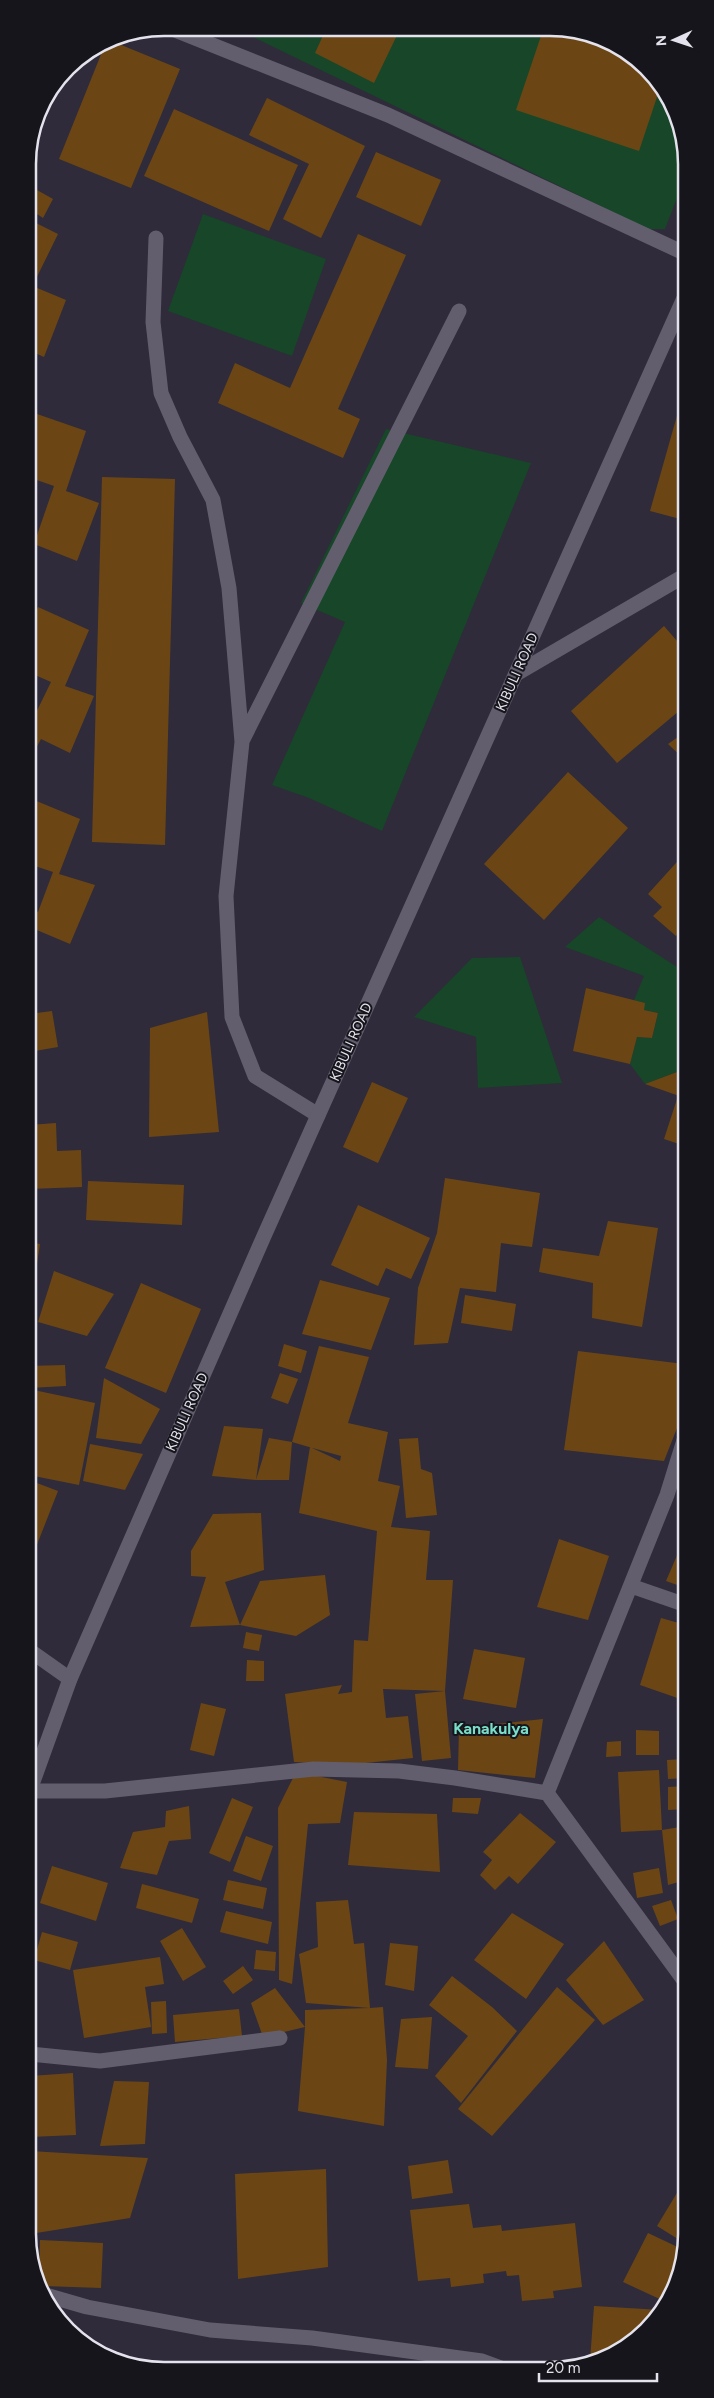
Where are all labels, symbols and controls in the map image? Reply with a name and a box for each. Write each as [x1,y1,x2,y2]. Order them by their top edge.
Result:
north arrow [649,15,699,65]
text: N [653,35,670,47]
street label: KIBULI ROAD [492,630,542,714]
street label: KIBULI ROAD [326,1000,376,1084]
street label: KIBULI ROAD [162,1370,212,1454]
district label: Kanakulya [453,1719,529,1738]
scale bar [539,2350,656,2382]
text: 20 m [546,2359,580,2377]

